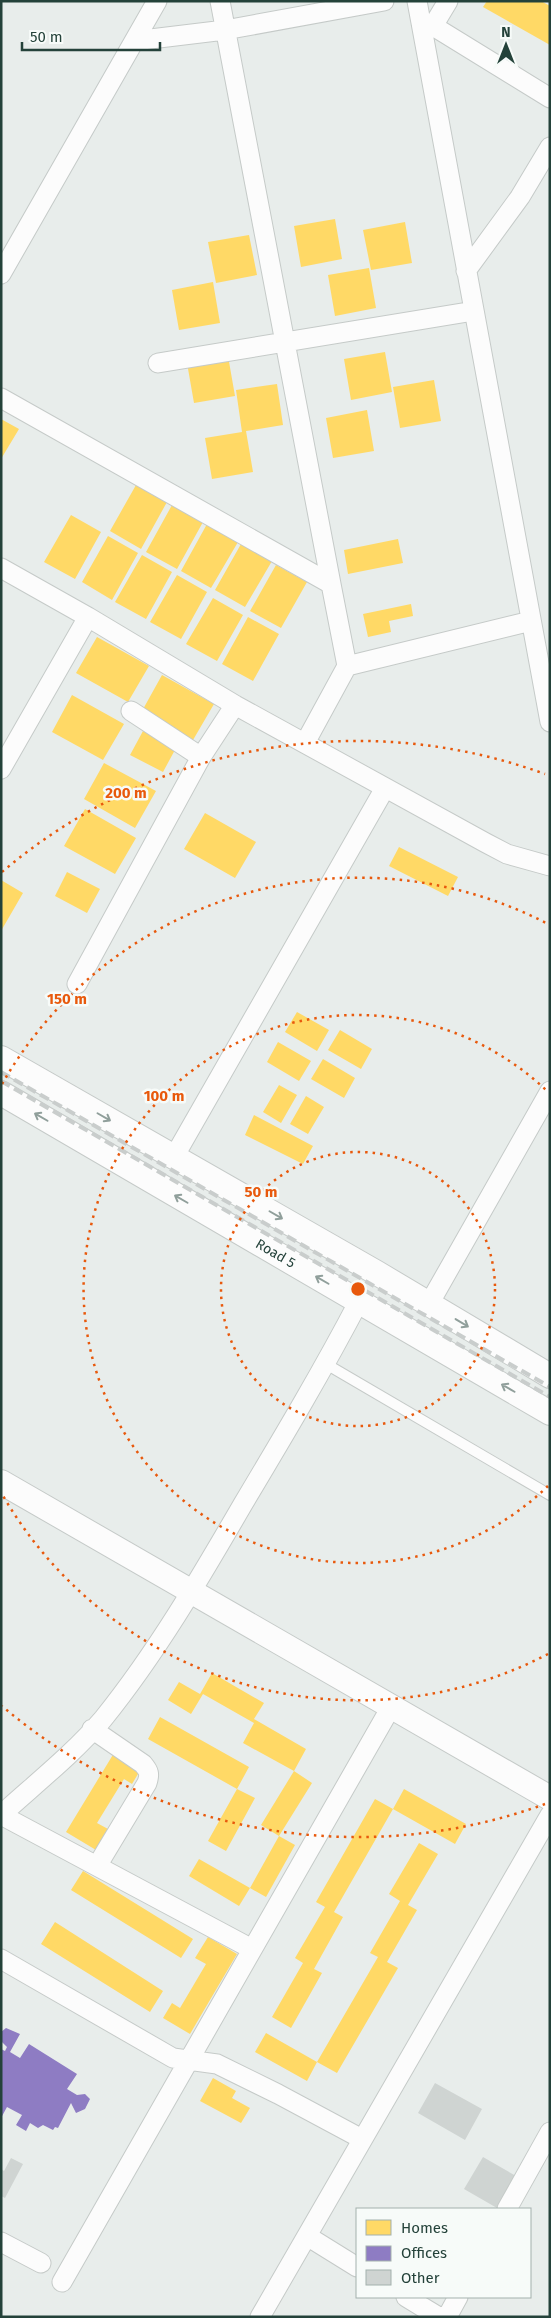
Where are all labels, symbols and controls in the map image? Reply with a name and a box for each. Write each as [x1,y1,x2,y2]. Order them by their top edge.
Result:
scale bar [22,20,160,52]
north arrow [481,20,531,70]
text: N [501,24,511,41]
text: 50 m [30,28,63,46]
text: 200 m [105,784,147,802]
text: 150 m [47,990,87,1008]
text: 100 m [144,1087,184,1105]
one-way arrow [34,1111,48,1121]
one-way arrow [97,1113,111,1123]
text: 50 m [244,1183,278,1201]
one-way arrow [175,1193,189,1203]
one-way arrow [268,1211,282,1221]
street label: Road 5 [253,1235,299,1271]
one-way arrow [315,1274,330,1284]
centre of rings [349,1280,367,1298]
one-way arrow [454,1319,468,1329]
one-way arrow [501,1383,515,1393]
legend [356,2208,531,2298]
text: Homes [401,2219,448,2237]
text: Offices [401,2244,447,2262]
text: Other [401,2269,440,2287]

